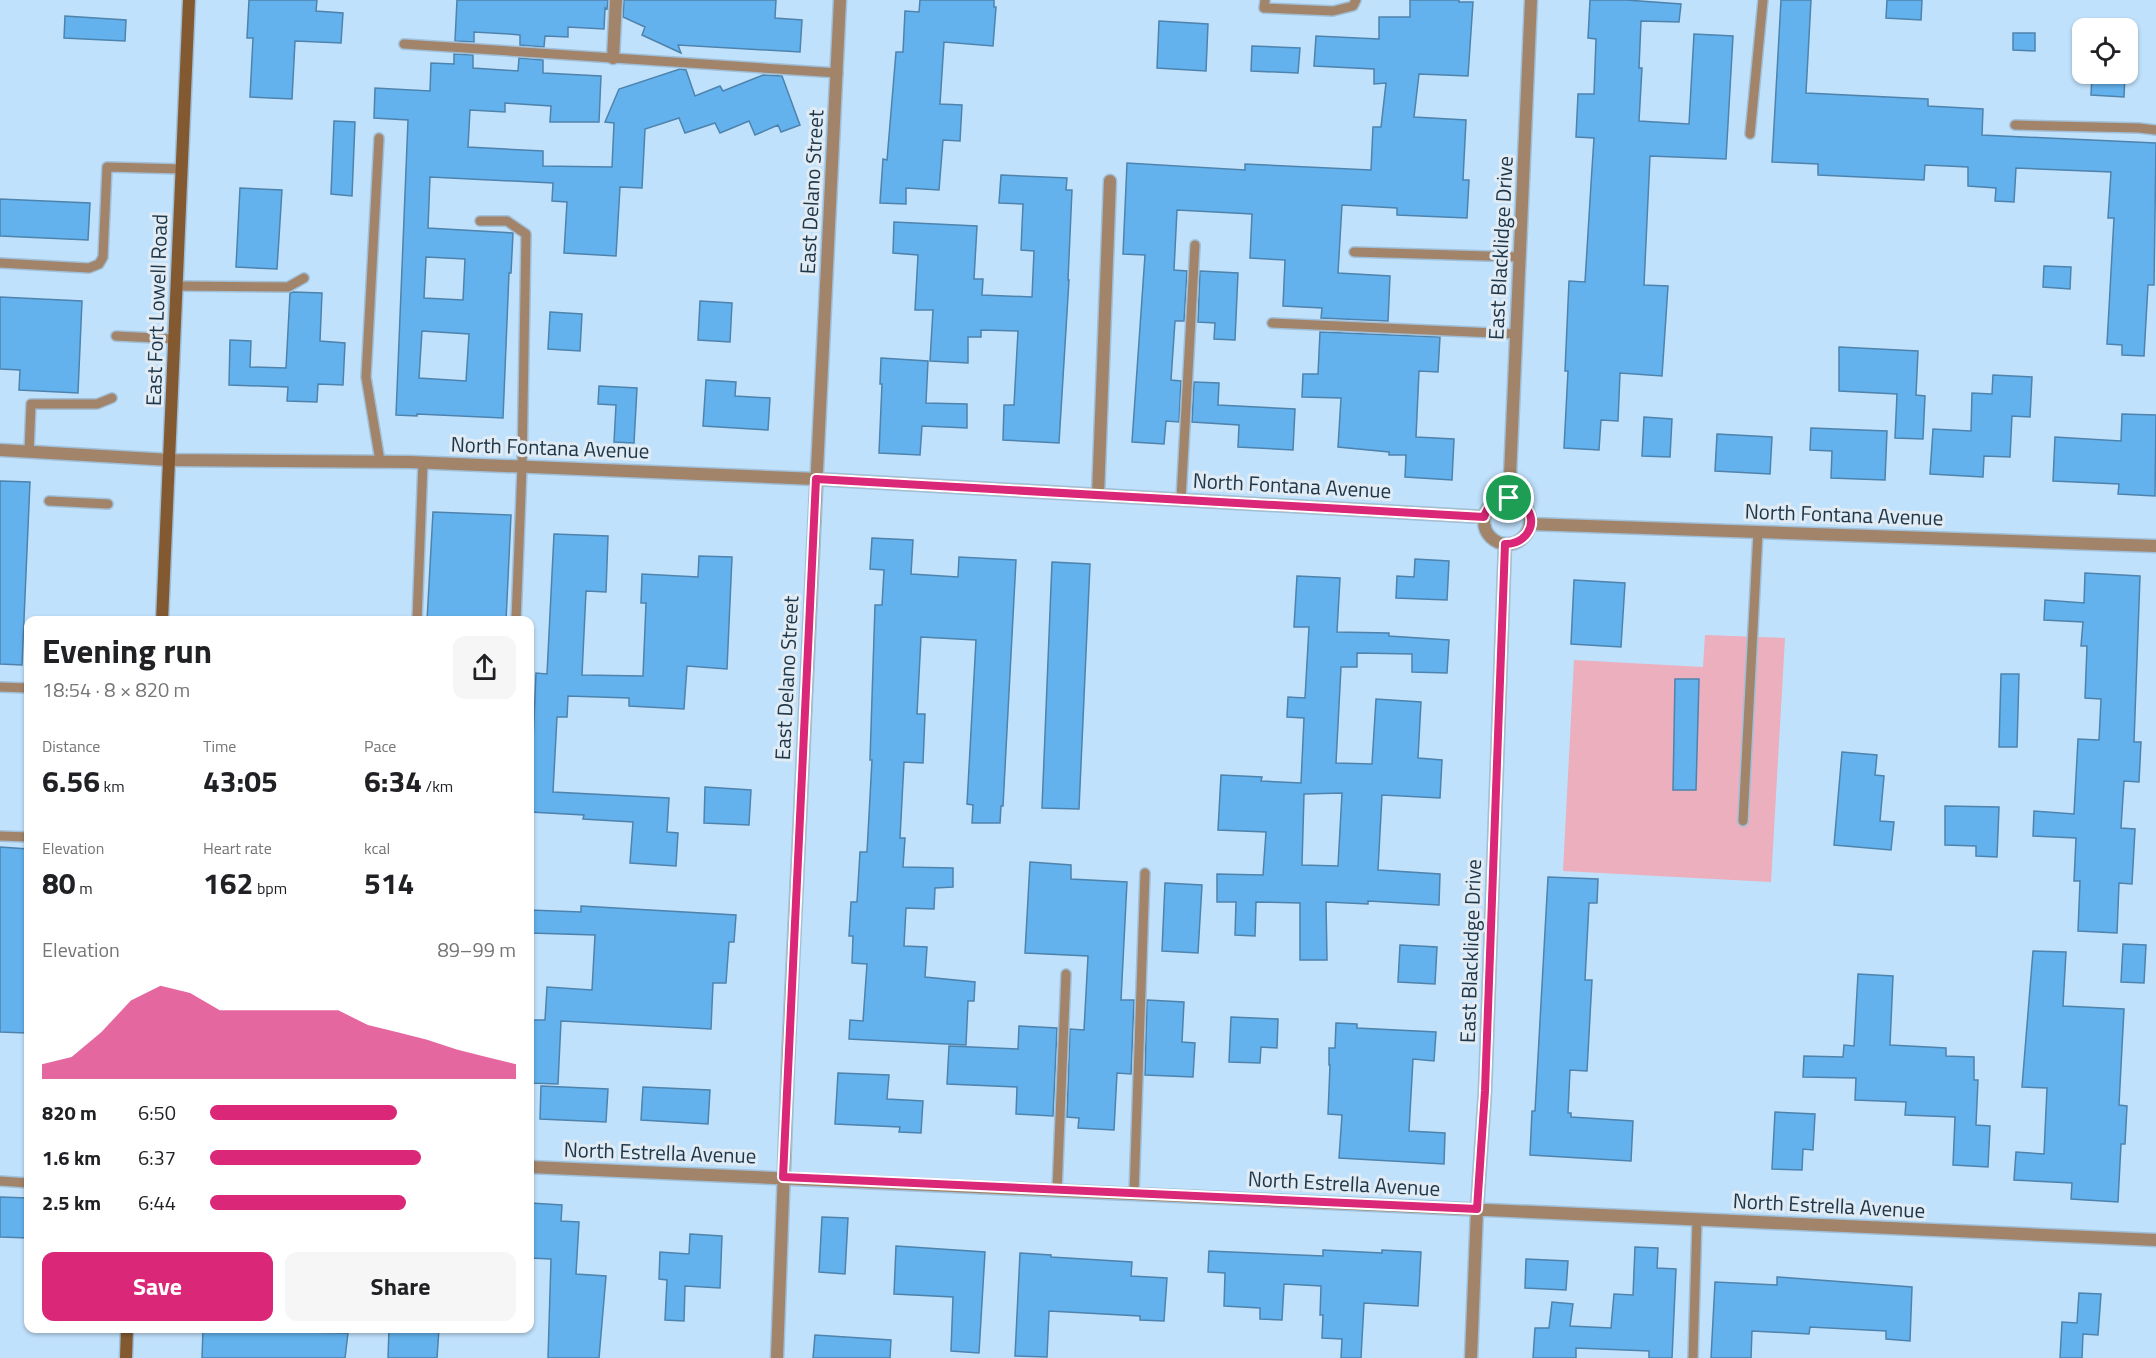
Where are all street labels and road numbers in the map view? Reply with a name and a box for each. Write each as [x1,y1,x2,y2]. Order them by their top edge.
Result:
street label: East Delano Street [791,108,831,275]
street label: East Blacklidge Drive [1479,155,1521,341]
street label: East Fort Lowell Road [137,213,175,407]
street label: North Fontana Avenue [450,428,650,466]
street label: North Fontana Avenue [1192,464,1392,506]
street label: North Fontana Avenue [1744,495,1944,533]
street label: East Delano Street [766,594,806,761]
street label: East Blacklidge Drive [1451,859,1489,1043]
street label: North Estrella Avenue [563,1133,757,1171]
street label: North Estrella Avenue [1247,1162,1441,1204]
street label: North Estrella Avenue [1732,1184,1926,1226]

